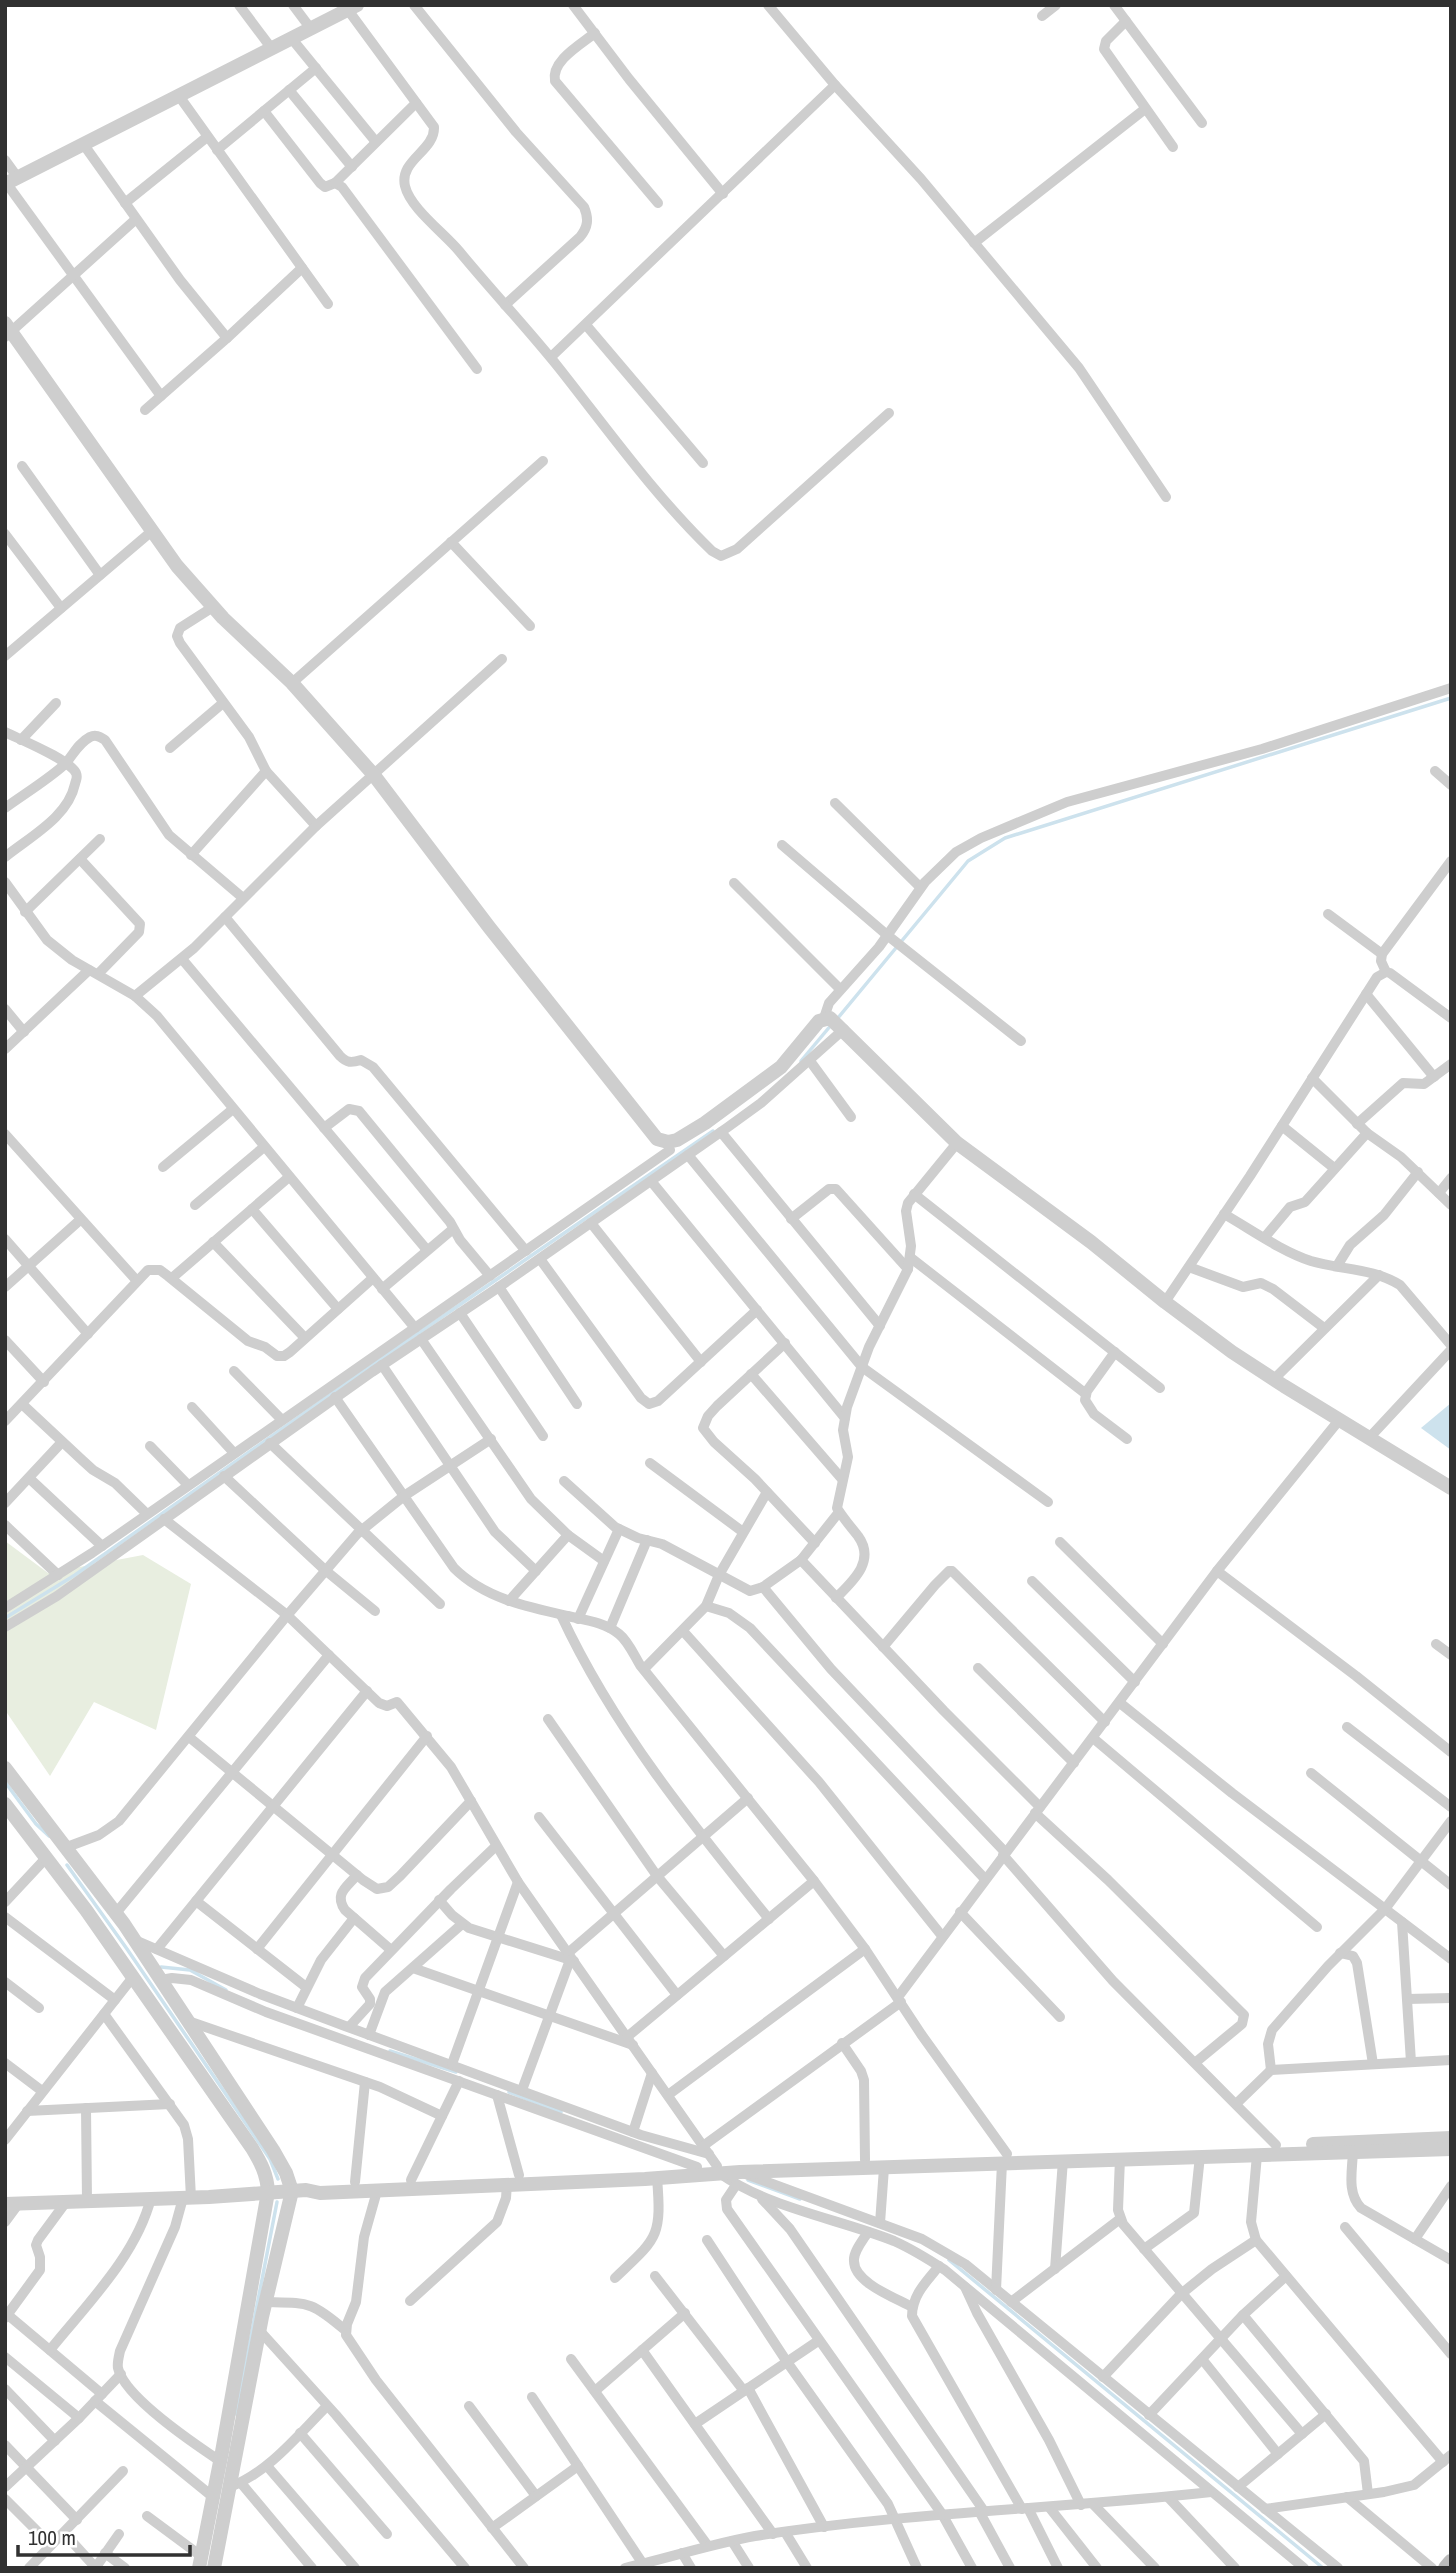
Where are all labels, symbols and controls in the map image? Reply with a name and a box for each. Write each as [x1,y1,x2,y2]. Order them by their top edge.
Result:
scale bar [18,2514,189,2558]
text: 100 m [28,2523,76,2552]

